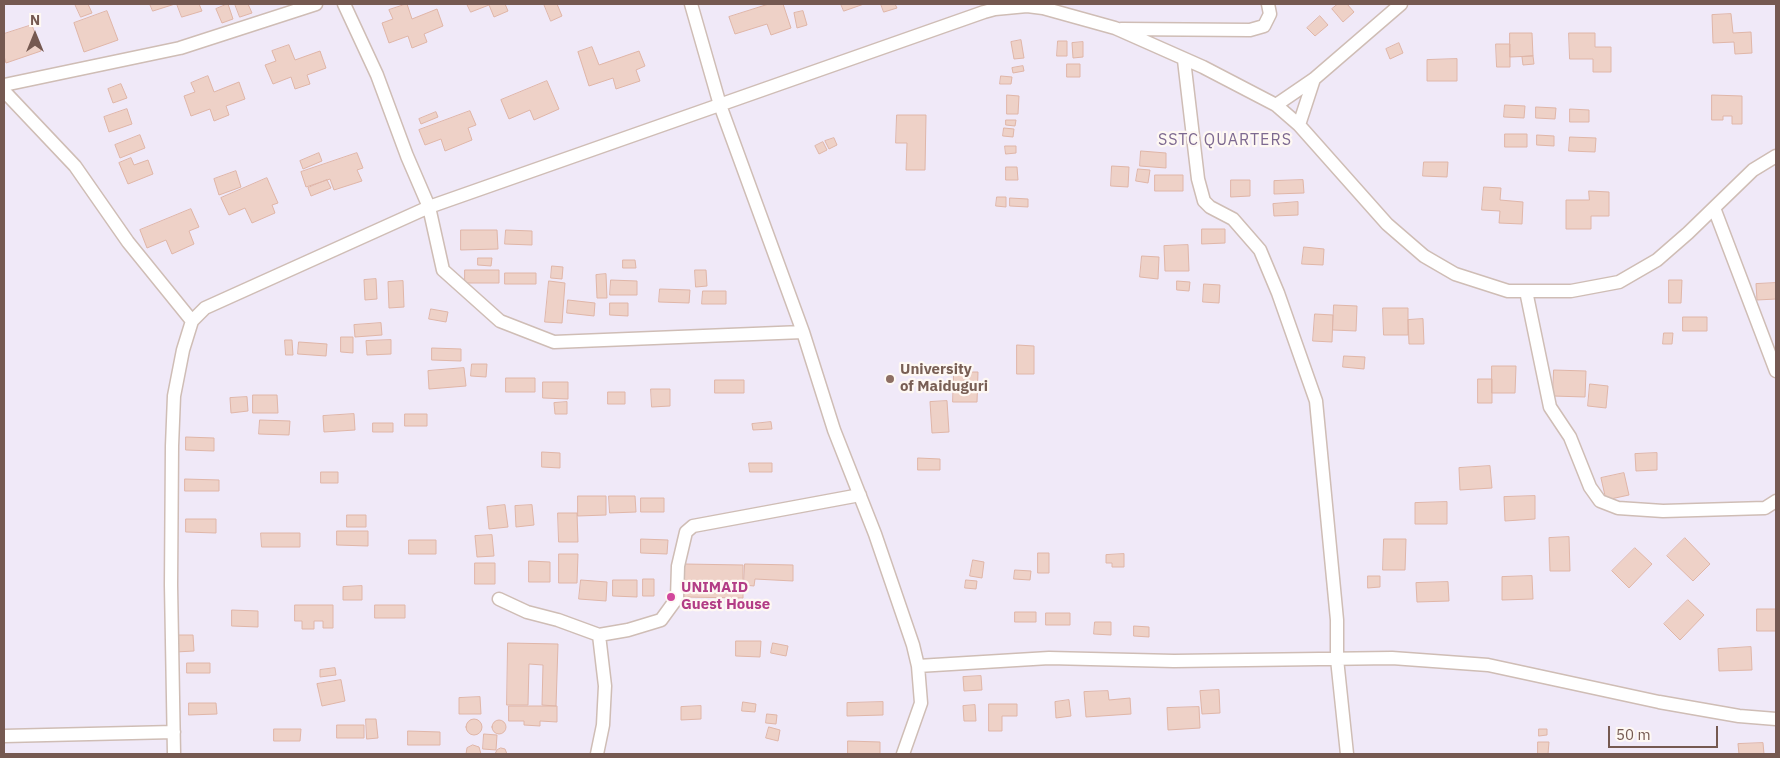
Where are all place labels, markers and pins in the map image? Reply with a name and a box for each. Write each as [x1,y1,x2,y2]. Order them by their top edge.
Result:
place label: University of Maiduguri [900,361,988,396]
marker: University of Maiduguri [884,373,896,385]
place label: UNIMAID Guest House [681,579,770,614]
marker: UNIMAID Guest House [665,591,677,603]

